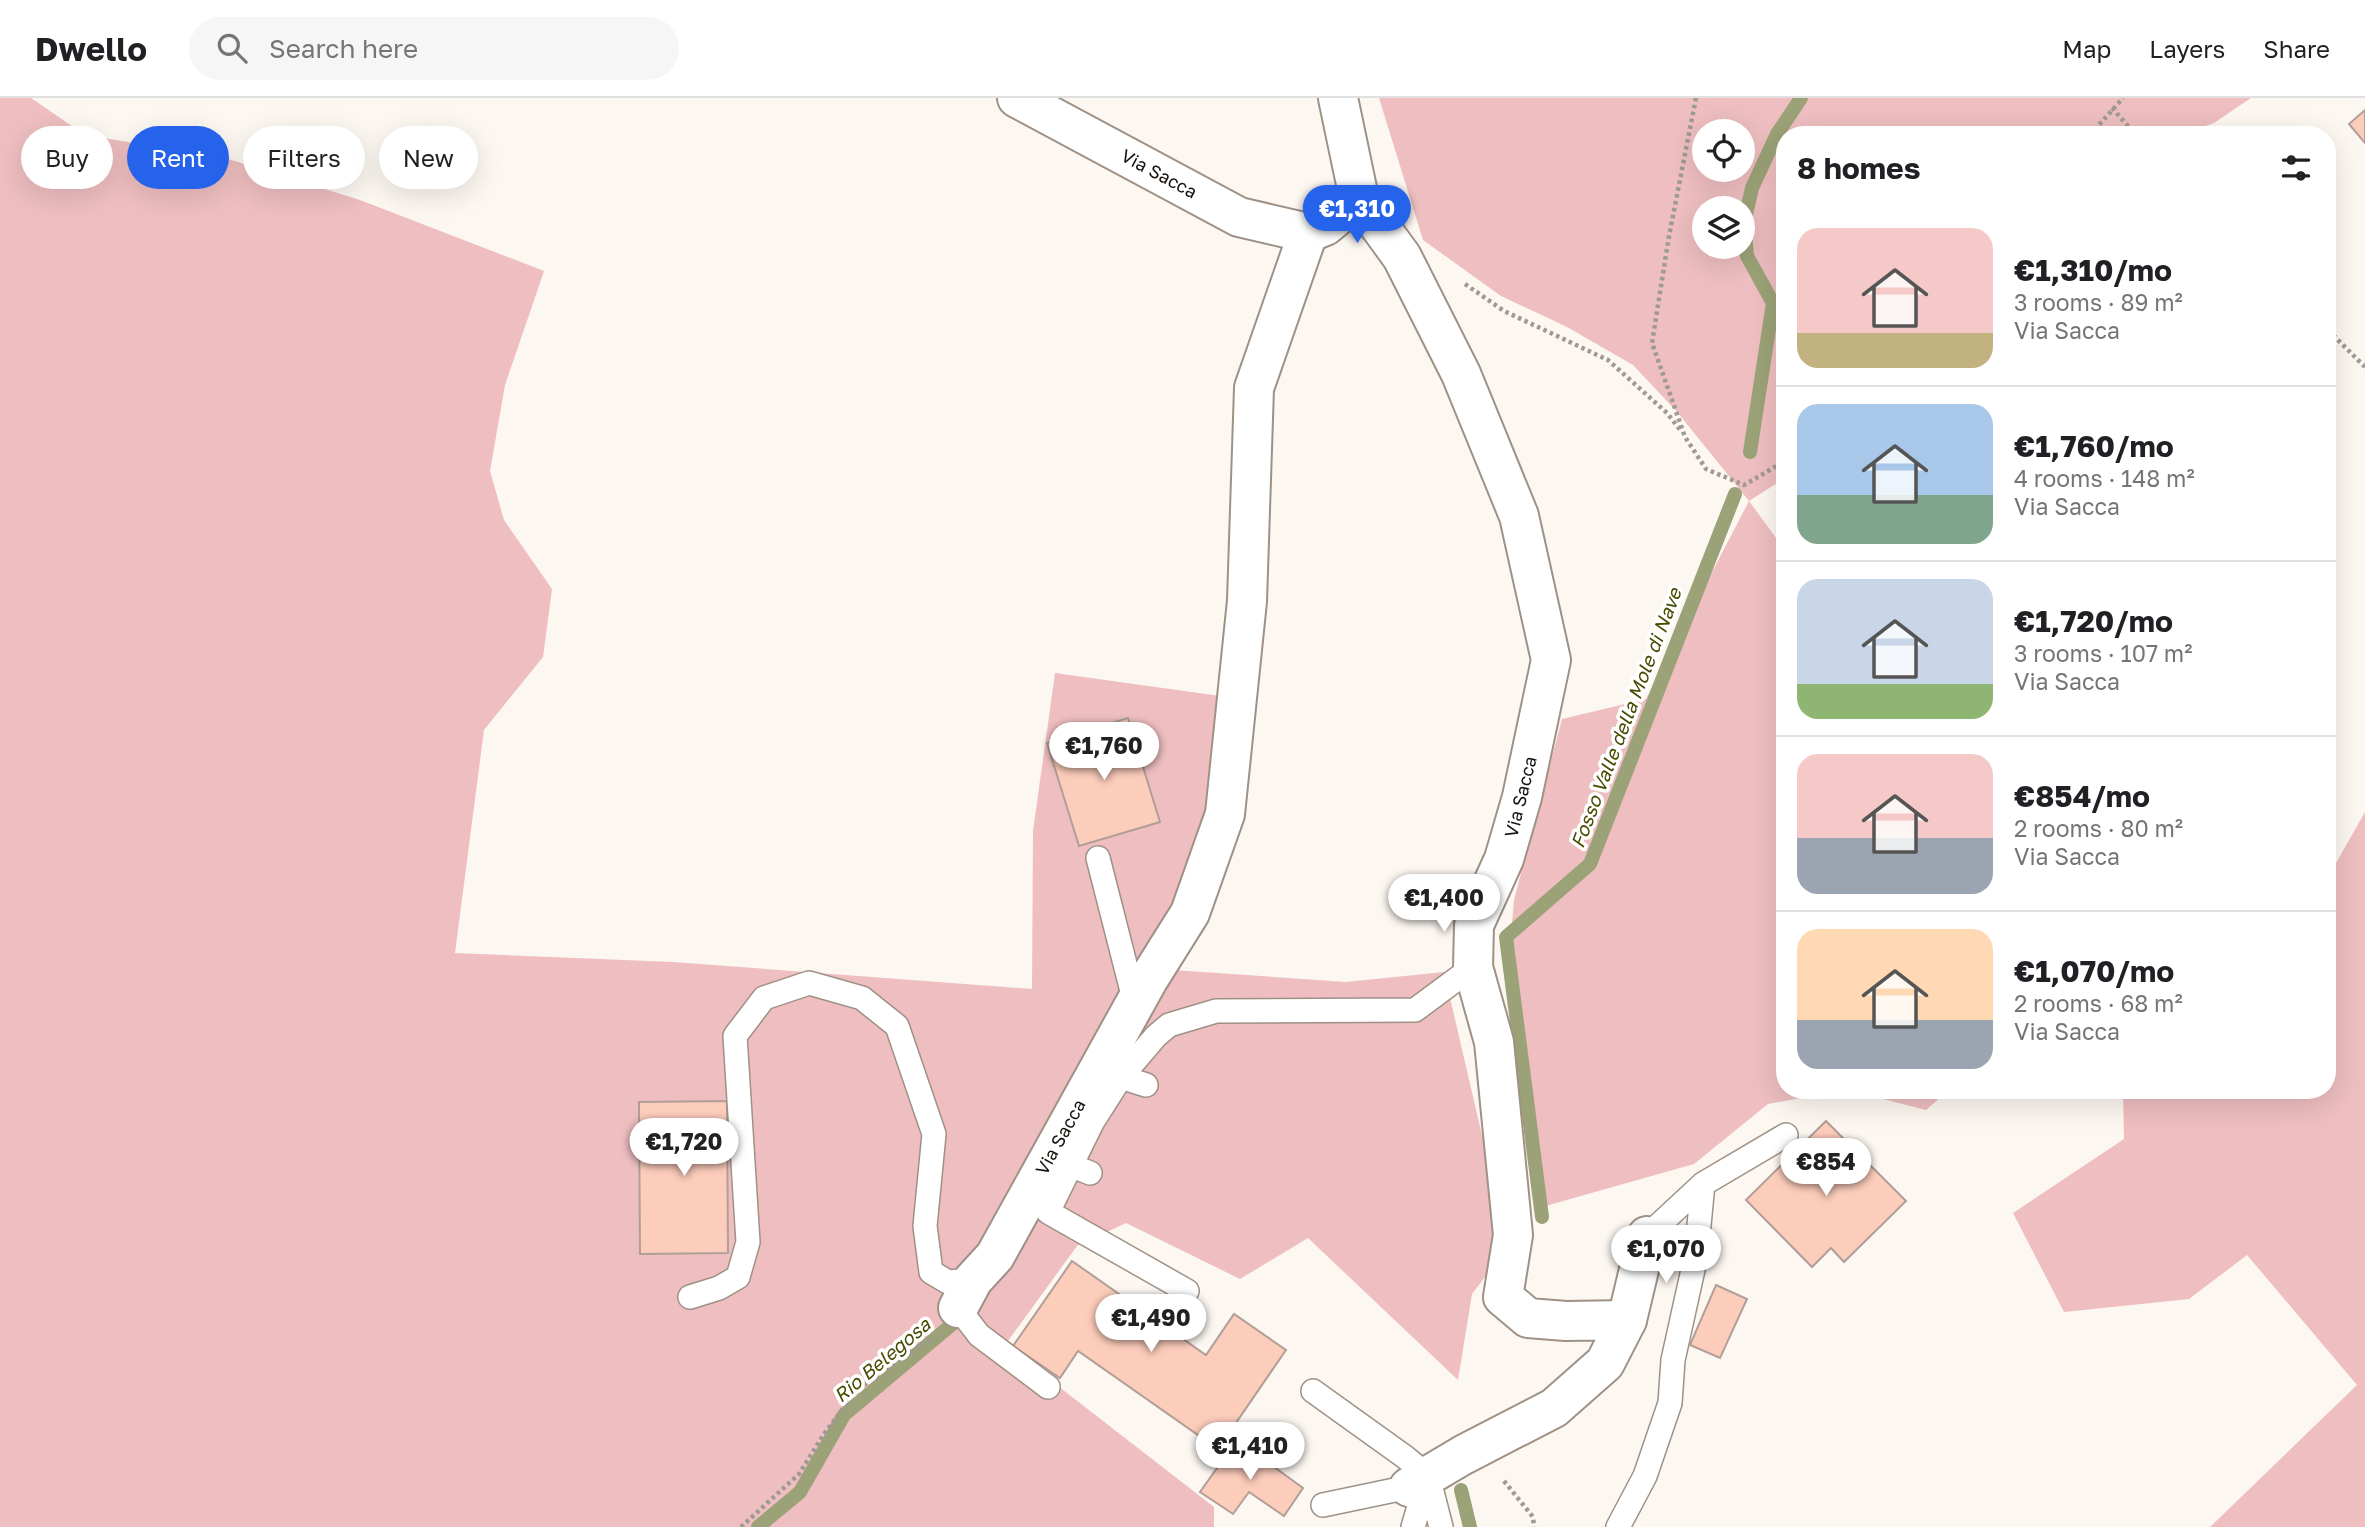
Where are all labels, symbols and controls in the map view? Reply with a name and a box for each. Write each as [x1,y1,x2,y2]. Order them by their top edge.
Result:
search box [189,17,679,80]
text: Dwello [35,29,147,68]
icon: search [213,29,251,67]
text: Search here [269,33,418,64]
text: Map [2062,34,2111,63]
text: Layers [2149,34,2225,63]
text: Share [2263,34,2330,63]
map controls [1692,119,1755,259]
button: locate [1692,119,1755,182]
chip: Buy [21,126,113,189]
chip: Rent [127,126,229,189]
chip: Filters [243,126,365,189]
chip: New [379,126,478,189]
street label: Via Sacca [1118,144,1201,202]
icon: filters [2277,149,2315,187]
text: 8 homes [1797,150,1921,186]
pin: €1,310 [1300,186,1414,245]
text: €1,310 [1319,194,1395,222]
button: layers [1692,196,1755,259]
text: €1,310/mo [2014,252,2172,288]
icon: home [1853,256,1937,340]
text: 3 rooms · 89 m² [2014,288,2183,316]
text: Via Sacca [2014,316,2120,344]
text: €1,760/mo [2014,428,2174,464]
icon: home [1853,432,1937,516]
text: 4 rooms · 148 m² [2014,464,2195,492]
text: Via Sacca [2014,492,2120,520]
water label: Fosso Valle della Mole di Nave [1565,583,1686,851]
text: €1,720/mo [2014,603,2173,639]
icon: home [1853,607,1937,691]
text: 3 rooms · 107 m² [2014,639,2192,667]
text: Via Sacca [2014,667,2120,695]
pin: €1,760 [1047,722,1161,782]
text: €1,760 [1065,731,1143,759]
street label: Via Sacca [1499,754,1541,840]
text: €854/mo [2014,778,2150,814]
icon: home [1853,782,1937,866]
text: 2 rooms · 80 m² [2014,814,2183,842]
text: Via Sacca [2014,842,2120,870]
pin: €1,400 [1387,874,1501,934]
text: €1,400 [1404,883,1484,911]
text: €1,070/mo [2014,953,2174,989]
icon: home [1853,957,1937,1041]
text: 2 rooms · 68 m² [2014,989,2183,1017]
text: Via Sacca [2014,1017,2120,1045]
street label: Via Sacca [1030,1095,1090,1179]
pin: €1,720 [627,1118,741,1178]
text: €1,720 [646,1127,722,1155]
pin: €854 [1785,1138,1867,1198]
text: €854 [1796,1147,1856,1175]
pin: €1,070 [1609,1226,1723,1285]
text: €1,070 [1627,1234,1705,1262]
pin: €1,490 [1094,1294,1208,1354]
text: €1,490 [1111,1303,1191,1331]
water label: Rio Belegosa [829,1312,936,1407]
pin: €1,410 [1193,1422,1307,1482]
text: €1,410 [1212,1431,1288,1459]

